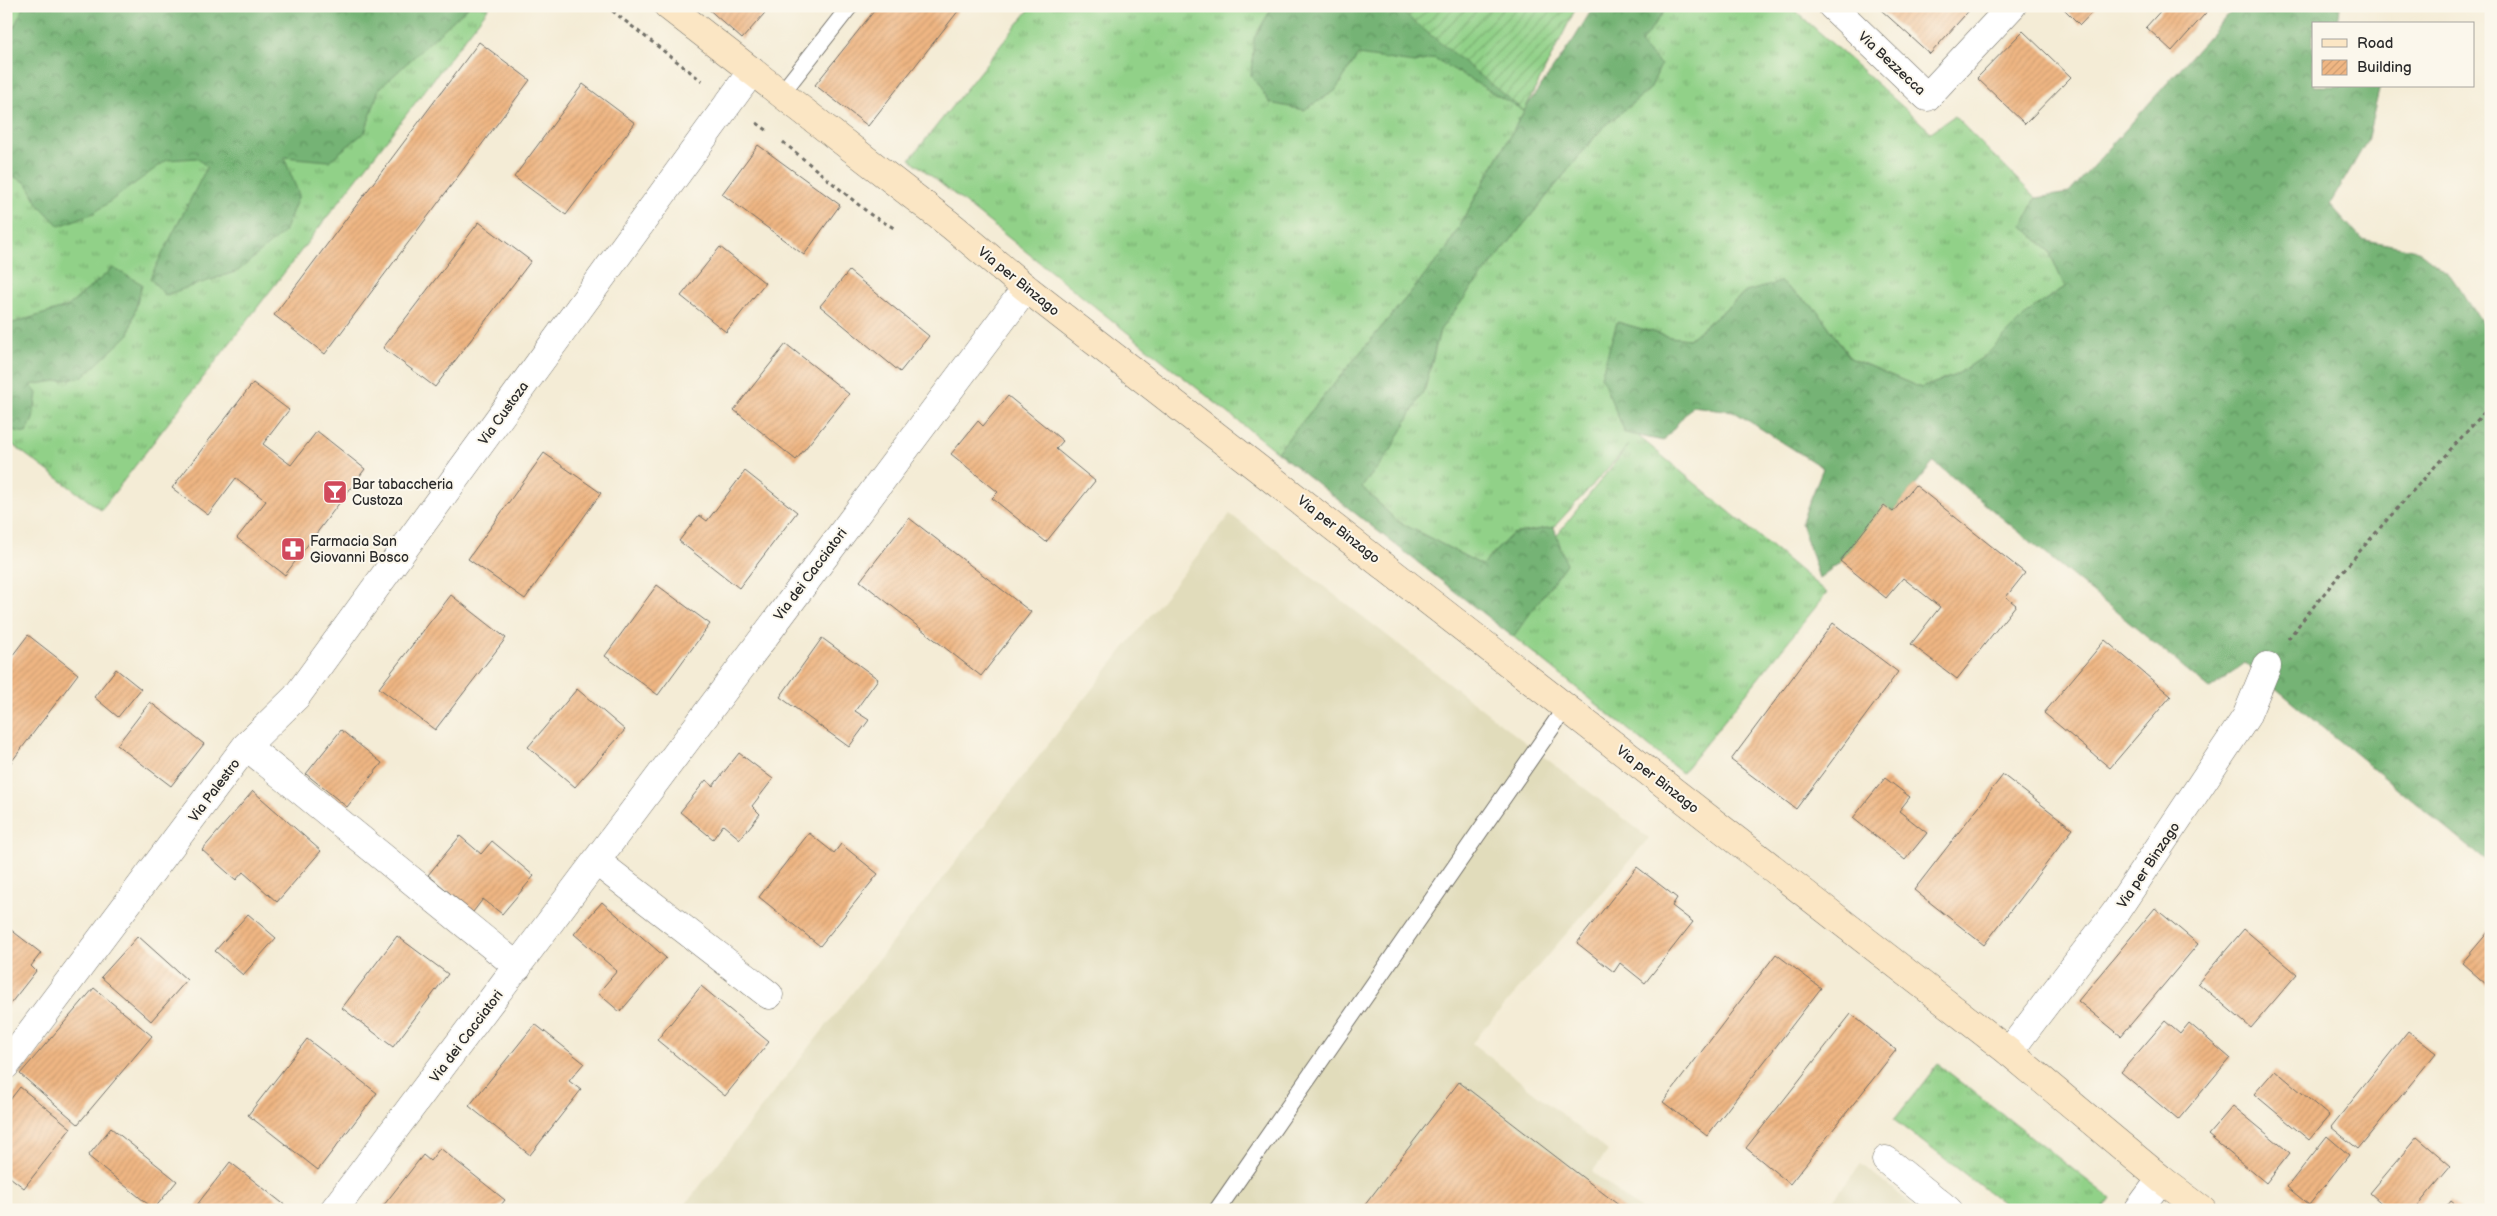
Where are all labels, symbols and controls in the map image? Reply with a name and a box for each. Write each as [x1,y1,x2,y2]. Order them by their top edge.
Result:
legend [2312,22,2474,88]
street label: Via Bezzecca [1854,28,1929,99]
text: Road [2357,34,2393,53]
text: Building [2357,58,2412,77]
street label: Via per Binzago [974,243,1063,320]
street label: Via Custoza [475,378,532,448]
place label: Bar tabaccheria Custoza [352,476,453,509]
bar icon: Bar tabaccheria Custoza [322,479,348,505]
street label: Via per Binzago [1294,492,1383,567]
street label: Via dei Cacciatori [770,525,851,624]
place label: Farmacia San Giovanni Bosco [310,533,409,566]
pharmacy icon: Farmacia San Giovanni Bosco [280,536,306,562]
street label: Via per Binzago [1613,742,1702,817]
street label: Via Palestro [185,755,244,825]
street label: Via per Binzago [2113,819,2183,912]
street label: Via dei Cacciatori [426,987,507,1086]

